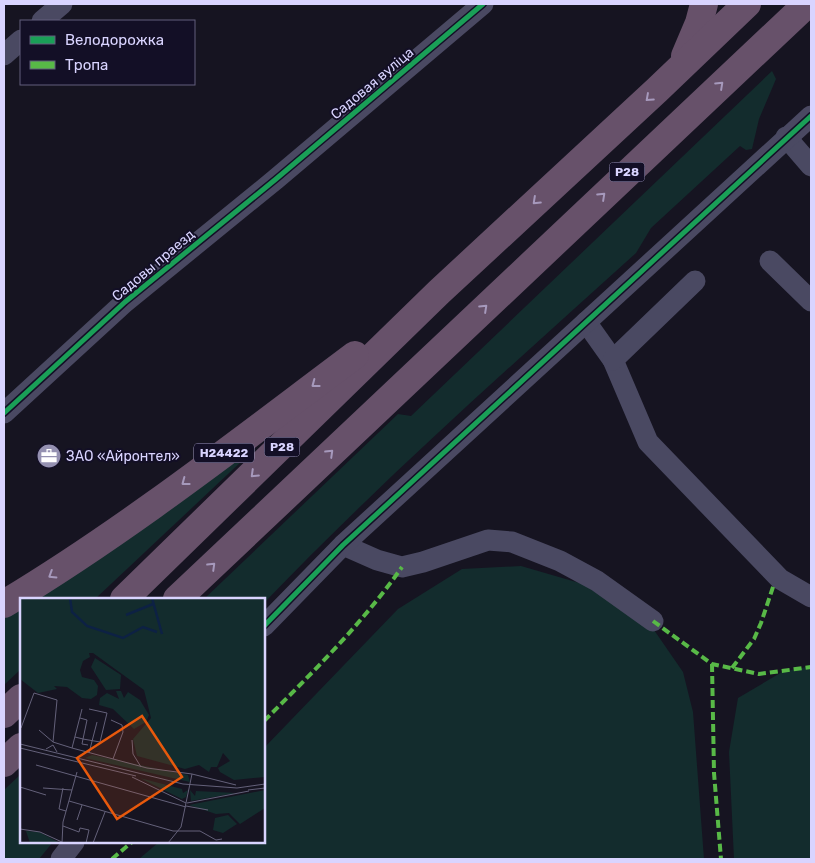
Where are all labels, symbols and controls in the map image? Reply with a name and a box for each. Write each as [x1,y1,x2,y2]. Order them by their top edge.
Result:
legend [20,20,195,85]
text: Велодорожка [65,31,164,49]
street label: Садовая вуліца [327,44,417,123]
text: Тропа [65,56,108,74]
one-way arrow [715,82,724,91]
one-way arrow [645,92,654,101]
road number: Р28 [610,162,644,182]
one-way arrow [596,193,605,202]
one-way arrow [533,195,542,204]
street label: Садовы праезд [109,226,198,305]
one-way arrow [478,305,487,314]
one-way arrow [312,379,321,387]
road number: Р28 [264,438,300,457]
office icon: ЗАО «Айронтел» [36,443,62,469]
road number: Н24422 [194,443,254,462]
place label: ЗАО «Айронтел» [66,448,180,465]
one-way arrow [324,450,333,459]
one-way arrow [251,468,260,477]
one-way arrow [182,476,191,484]
one-way arrow [206,563,215,572]
one-way arrow [49,568,58,578]
inset map [20,598,265,843]

